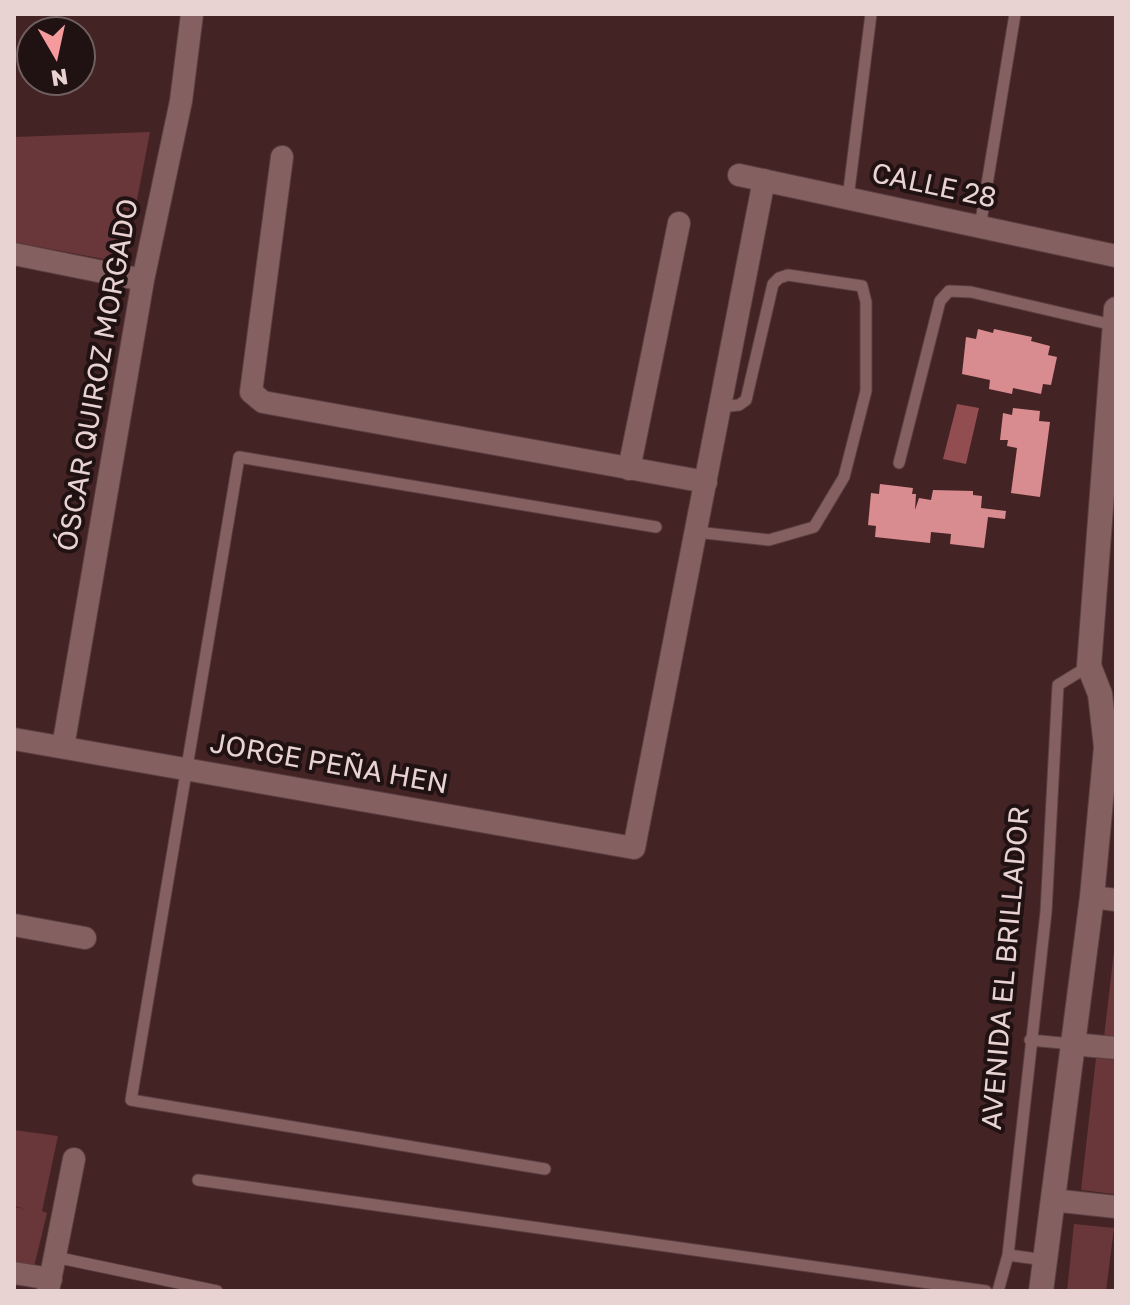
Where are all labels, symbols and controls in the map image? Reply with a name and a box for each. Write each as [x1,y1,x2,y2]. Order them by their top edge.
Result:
north arrow [16,16,96,96]
text: N [49,64,70,93]
street label: CALLE 28 [869,156,999,216]
street label: ÓSCAR QUIROZ MORGADO [50,196,146,554]
street label: JORGE PEÑA HEN [207,727,451,801]
street label: AVENIDA EL BRILLADOR [975,805,1037,1131]

